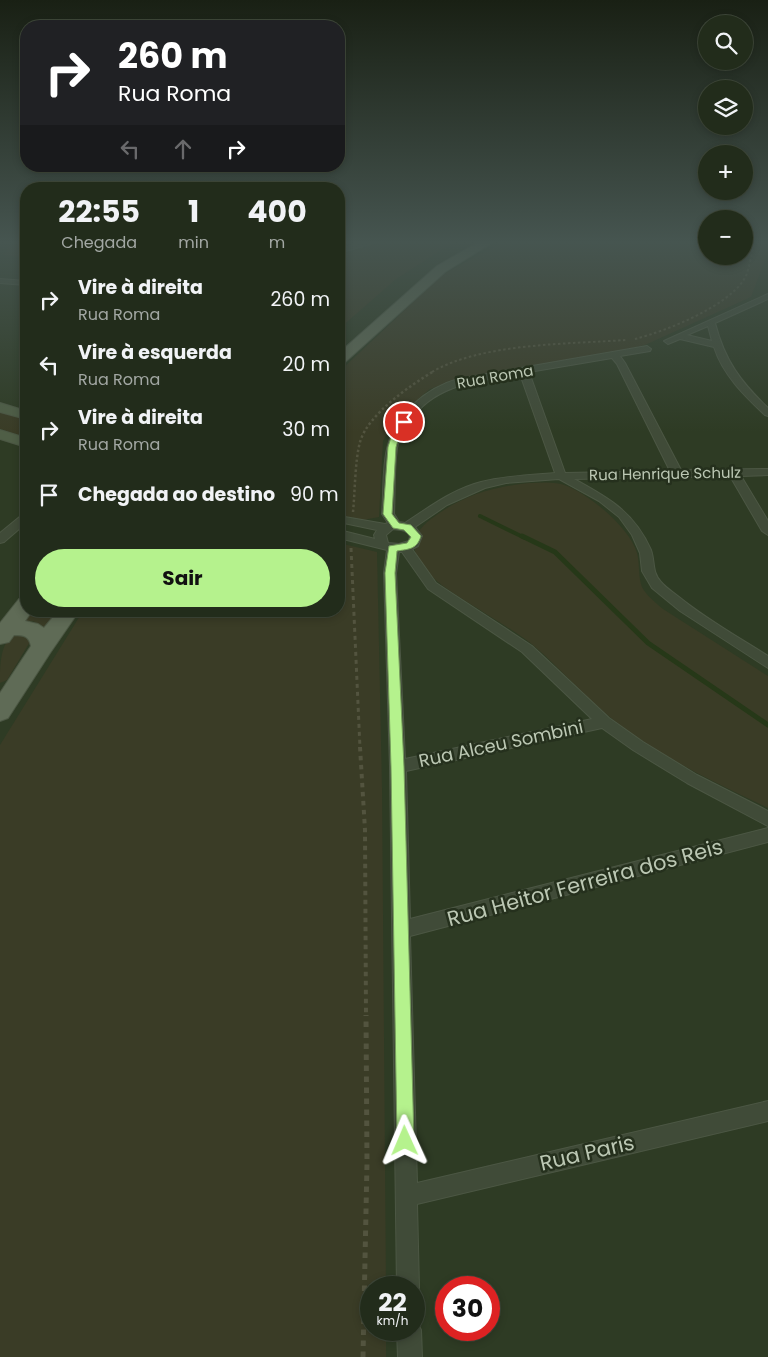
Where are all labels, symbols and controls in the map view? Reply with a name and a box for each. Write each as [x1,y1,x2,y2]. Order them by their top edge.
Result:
map controls [698,15,753,265]
button: search [698,15,753,70]
text: 260 m [118,31,228,80]
icon: right [35,40,100,105]
text: Rua Roma [118,78,231,109]
button: layers [698,80,753,135]
icon: left [116,135,144,163]
icon: ahead [169,135,197,163]
icon: right [222,135,250,163]
button: + [698,145,753,200]
text: 22:55 [58,190,140,233]
text: 1 [188,190,199,233]
text: 400 [247,190,307,233]
button: − [698,210,753,265]
text: Chegada [61,231,137,254]
text: min [178,231,209,254]
text: m [269,231,285,254]
text: Vire à direita [78,274,203,301]
icon: right [35,286,63,314]
text: 260 m [270,286,330,313]
text: Rua Roma [78,303,160,326]
text: Vire à esquerda [78,339,232,366]
icon: left [35,351,63,379]
text: 20 m [282,351,330,378]
street label: Rua Roma [455,359,535,394]
text: Rua Roma [78,368,160,391]
pin [383,401,425,443]
text: Vire à direita [78,404,203,431]
icon: arrive [390,408,418,436]
icon: right [35,416,63,444]
text: 30 m [282,416,330,443]
text: Rua Roma [78,433,160,456]
street label: Rua Henrique Schulz [589,462,741,485]
icon: arrive [35,481,63,509]
text: Chegada ao destino [78,481,275,508]
text: 90 m [290,481,339,508]
button: Sair [35,549,330,607]
street label: Rua Alceu Sombini [416,714,585,773]
street label: Rua Heitor Ferreira dos Reis [444,832,726,933]
position arrow [378,1114,430,1166]
street label: Rua Paris [537,1128,637,1177]
speed limit sign: 30 [435,1276,500,1341]
text: 22 [378,1285,407,1320]
text: km/h [377,1312,408,1329]

